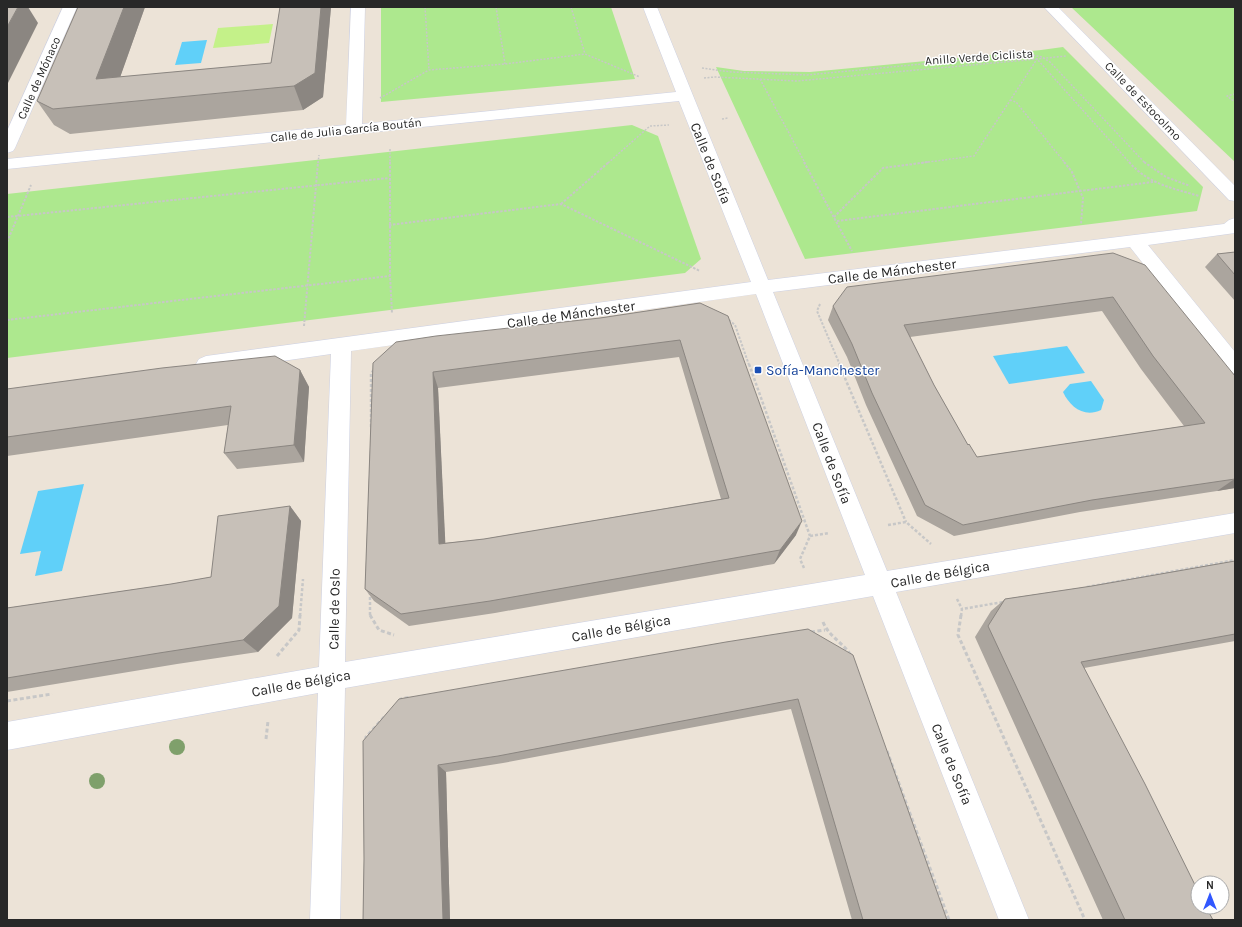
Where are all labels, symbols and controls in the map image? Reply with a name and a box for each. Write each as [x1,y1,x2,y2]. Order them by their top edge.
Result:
street label: Calle de Mónaco [14,34,64,122]
street label: Anillo Verde Ciclista [924,46,1034,68]
street label: Calle de Estocolmo [1102,59,1184,143]
street label: Calle de Julia García Boután [270,115,422,145]
street label: Calle de Sofía [687,120,735,206]
street label: Calle de Mánchester [827,255,958,288]
street label: Calle de Mánchester [506,297,637,332]
place label: Sofía-Manchester [766,362,880,379]
marker: Sofía-Manchester [753,365,763,375]
street label: Calle de Sofía [808,420,855,506]
street label: Calle de Bélgica [889,557,991,592]
street label: Calle de Oslo [325,568,344,650]
street label: Calle de Bélgica [570,611,672,646]
street label: Calle de Bélgica [250,666,352,701]
street label: Calle de Sofía [928,721,976,807]
north arrow [1190,875,1230,915]
text: N [1206,879,1214,892]

